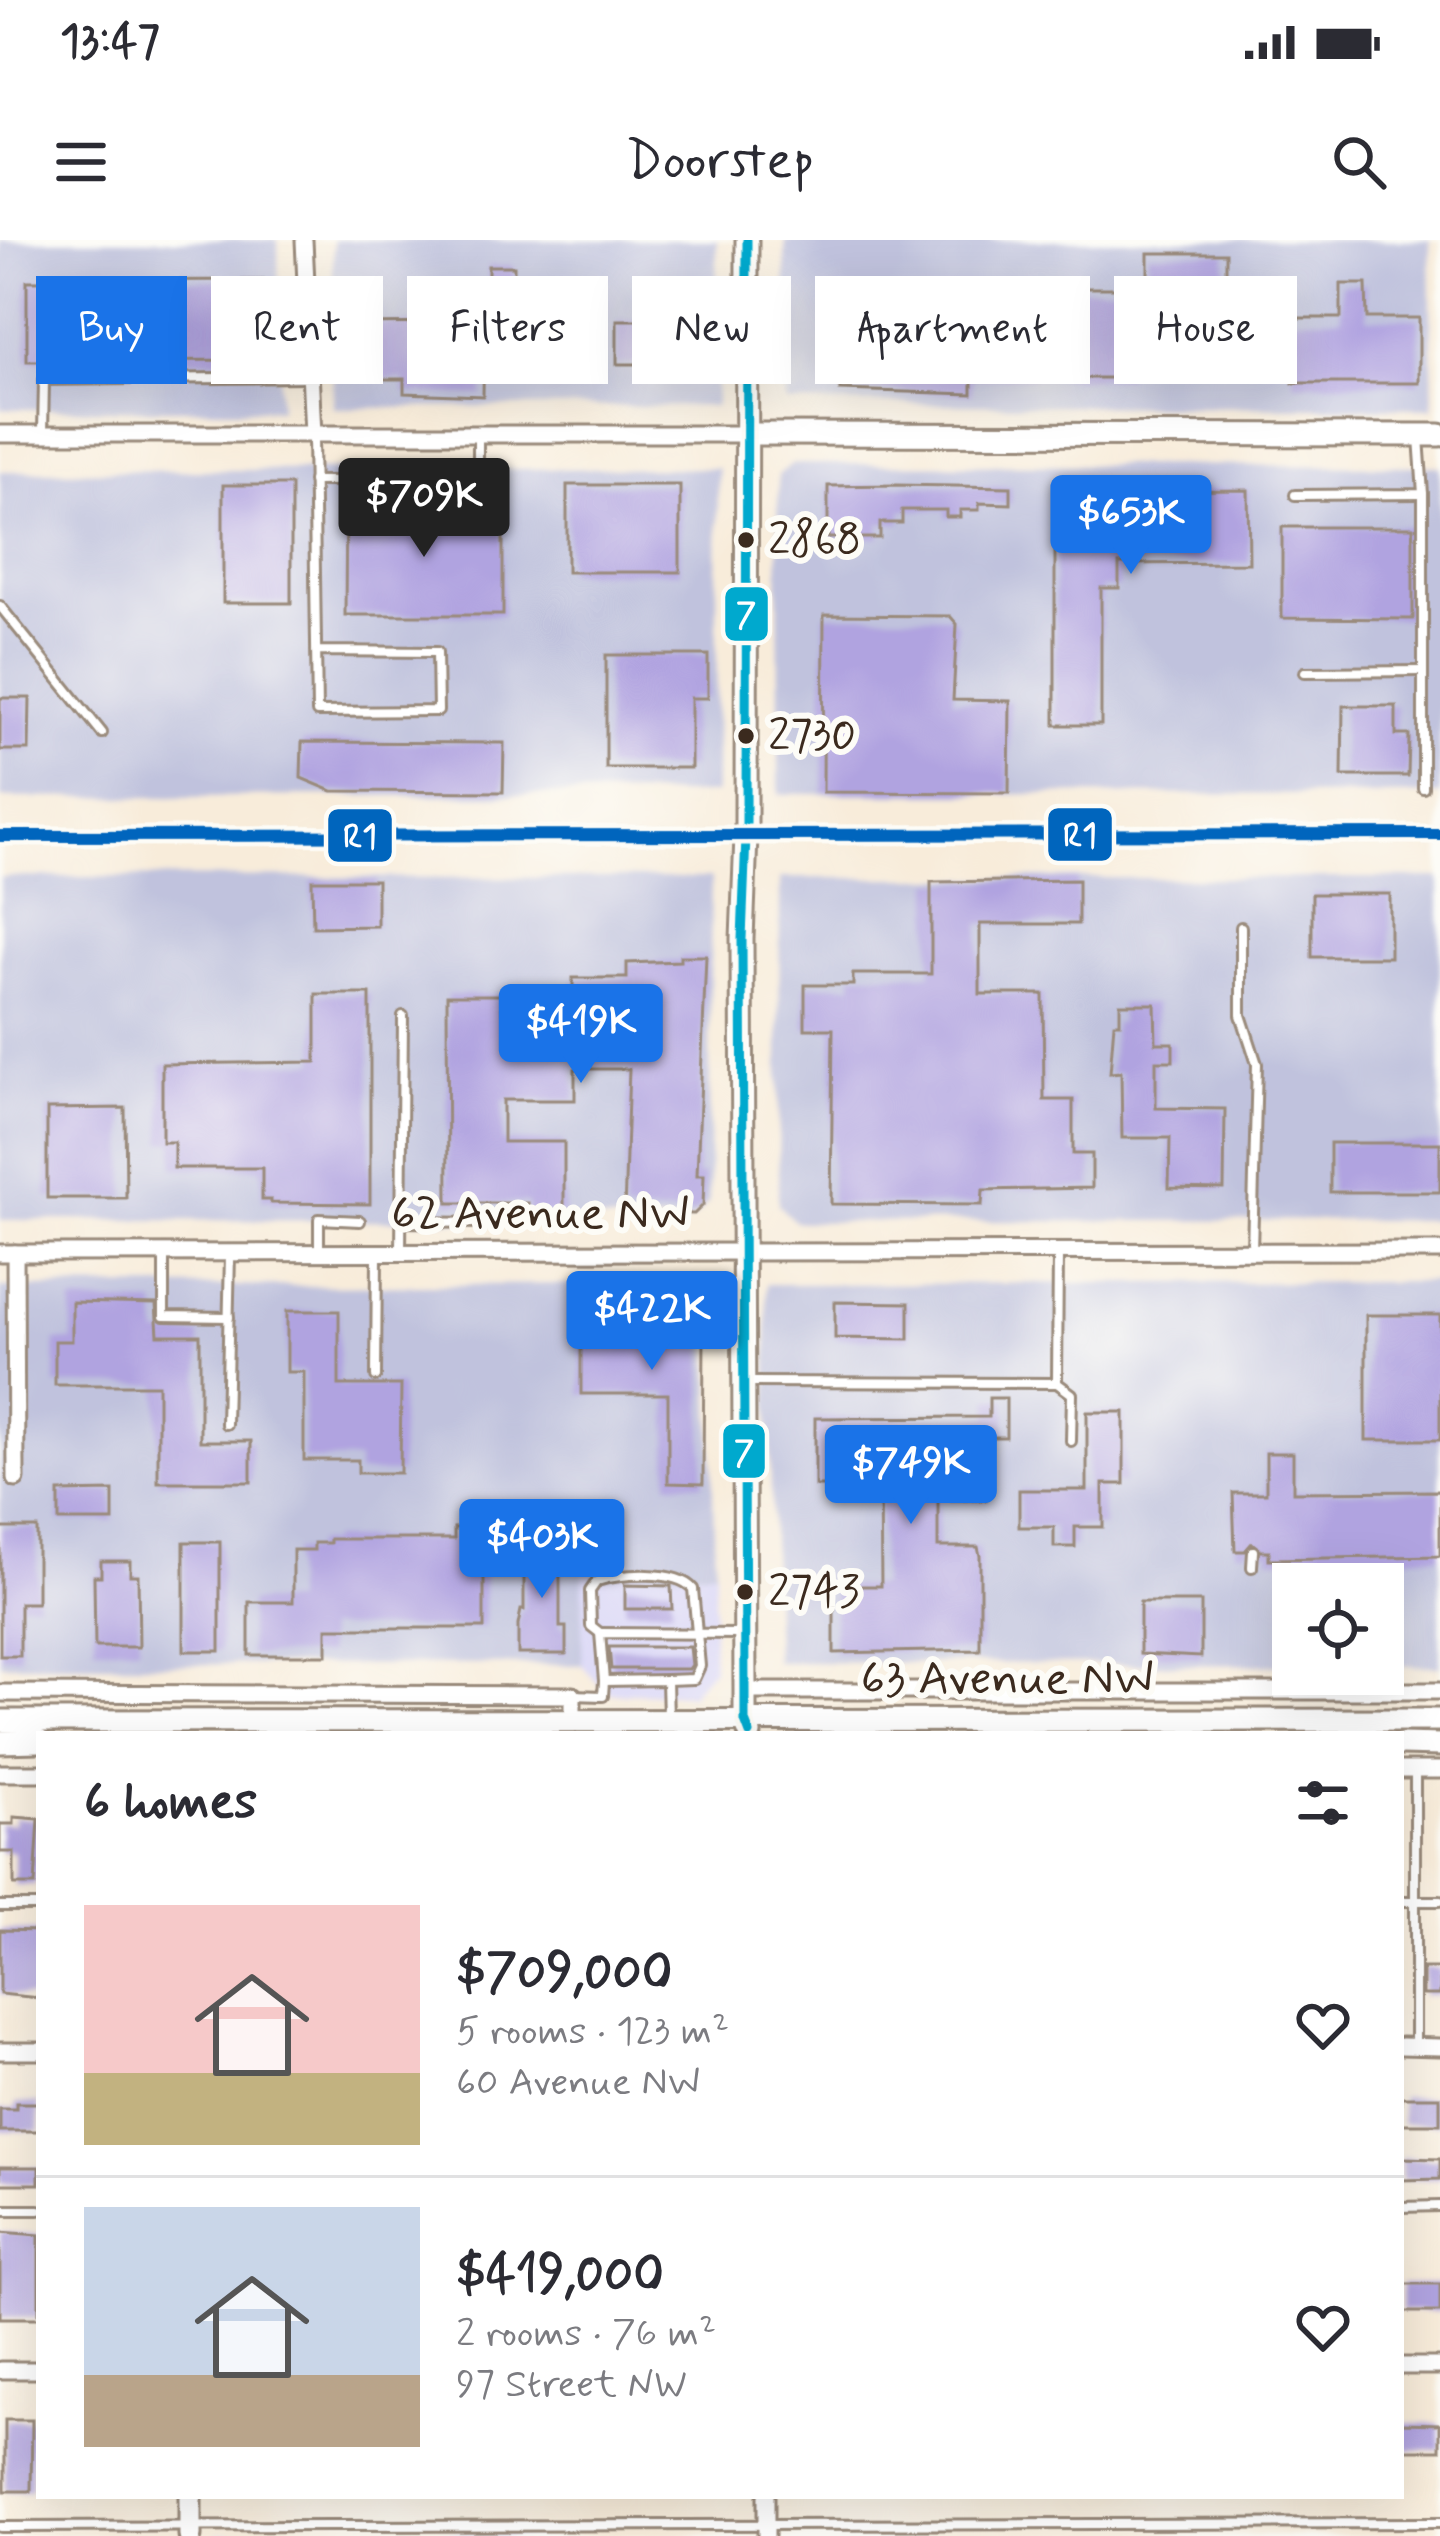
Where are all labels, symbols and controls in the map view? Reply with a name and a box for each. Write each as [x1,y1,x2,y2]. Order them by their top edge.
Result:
text: 13:47 [60,13,160,72]
text: Doorstep [626,127,814,198]
icon: menu [48,129,114,195]
icon: search [1326,129,1392,195]
chip: Buy [36,276,187,384]
chip: Rent [211,276,383,384]
chip: Filters [407,276,608,384]
chip: New [632,276,791,384]
chip: Apartment [815,276,1090,384]
chip: House [1114,276,1297,384]
pin: $709K [340,458,508,560]
text: $709K [366,471,482,522]
pin: $653K [1047,475,1215,577]
text: $653K [1077,488,1185,539]
place label: 2868 [768,511,861,570]
marker: 2868 [735,529,757,551]
line badge: 7 [723,585,770,643]
text: 7 [736,594,756,638]
place label: 2730 [768,707,856,766]
marker: 2730 [735,725,757,747]
line badge: R1 [1046,806,1114,863]
line badge: R1 [326,807,394,864]
text: R1 [1063,815,1097,859]
text: R1 [343,816,377,860]
pin: $419K [497,984,665,1086]
text: $419K [526,997,636,1048]
street label: 62 Avenue NW [391,1183,689,1246]
pin: $422K [568,1271,736,1373]
text: $422K [593,1284,711,1335]
line badge: 7 [721,1422,767,1480]
pin: $749K [827,1425,995,1527]
text: 7 [734,1432,754,1476]
text: $749K [852,1438,970,1489]
pin: $403K [458,1499,626,1601]
text: $403K [486,1512,598,1563]
place label: 2743 [768,1563,860,1622]
map controls [1272,1563,1404,1695]
button: locate [1272,1563,1404,1695]
marker: 2743 [734,1581,756,1603]
street label: 63 Avenue NW [861,1648,1154,1711]
text: 6 homes [84,1770,257,1836]
icon: filters [1290,1770,1356,1836]
text: $709,000 [456,1941,672,2007]
icon: home [180,1953,324,2097]
icon: heart [1290,1992,1356,2058]
text: 5 rooms · 123 m² [456,2007,729,2058]
text: 60 Avenue NW [456,2058,700,2109]
text: $419,000 [456,2243,664,2309]
icon: home [180,2255,324,2399]
icon: heart [1290,2294,1356,2360]
text: 2 rooms · 76 m² [456,2309,716,2360]
text: 97 Street NW [456,2360,687,2411]

